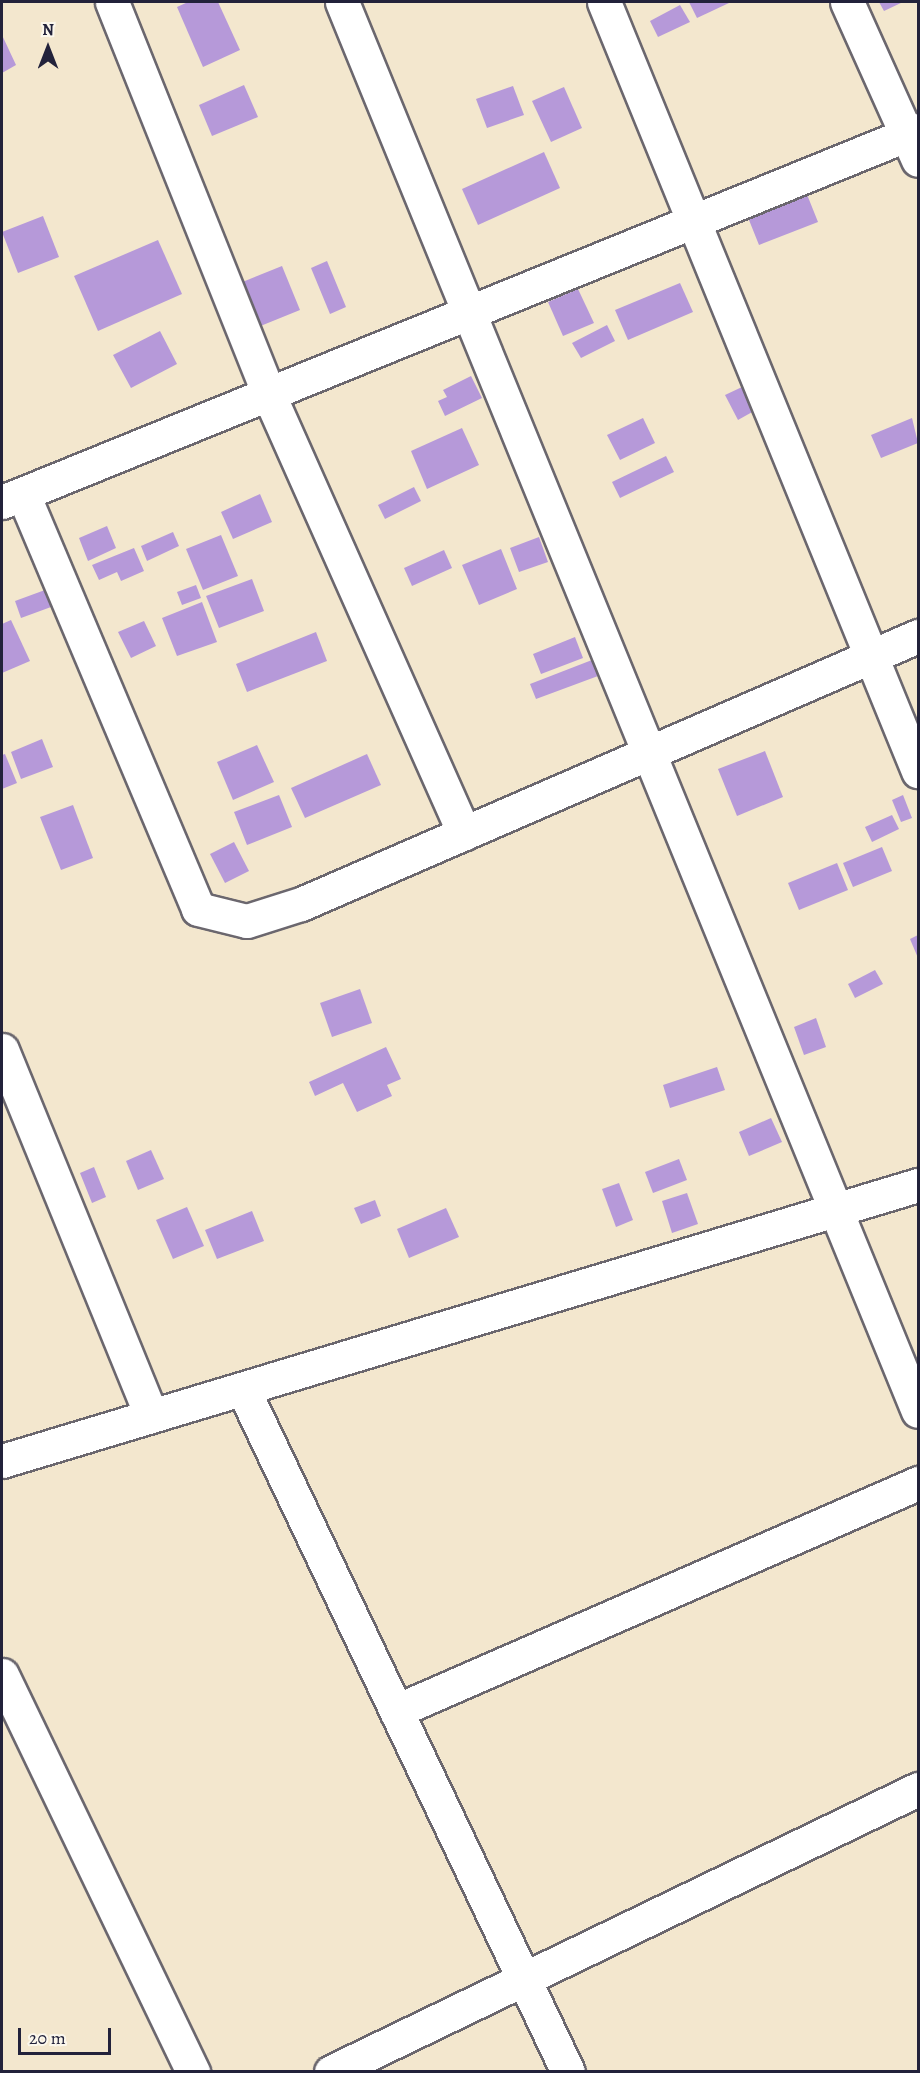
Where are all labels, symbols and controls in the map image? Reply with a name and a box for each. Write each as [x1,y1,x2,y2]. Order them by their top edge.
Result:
north arrow [18,18,78,78]
text: N [42,19,54,41]
scale bar [21,2016,114,2054]
text: 20 m [29,2026,66,2050]

